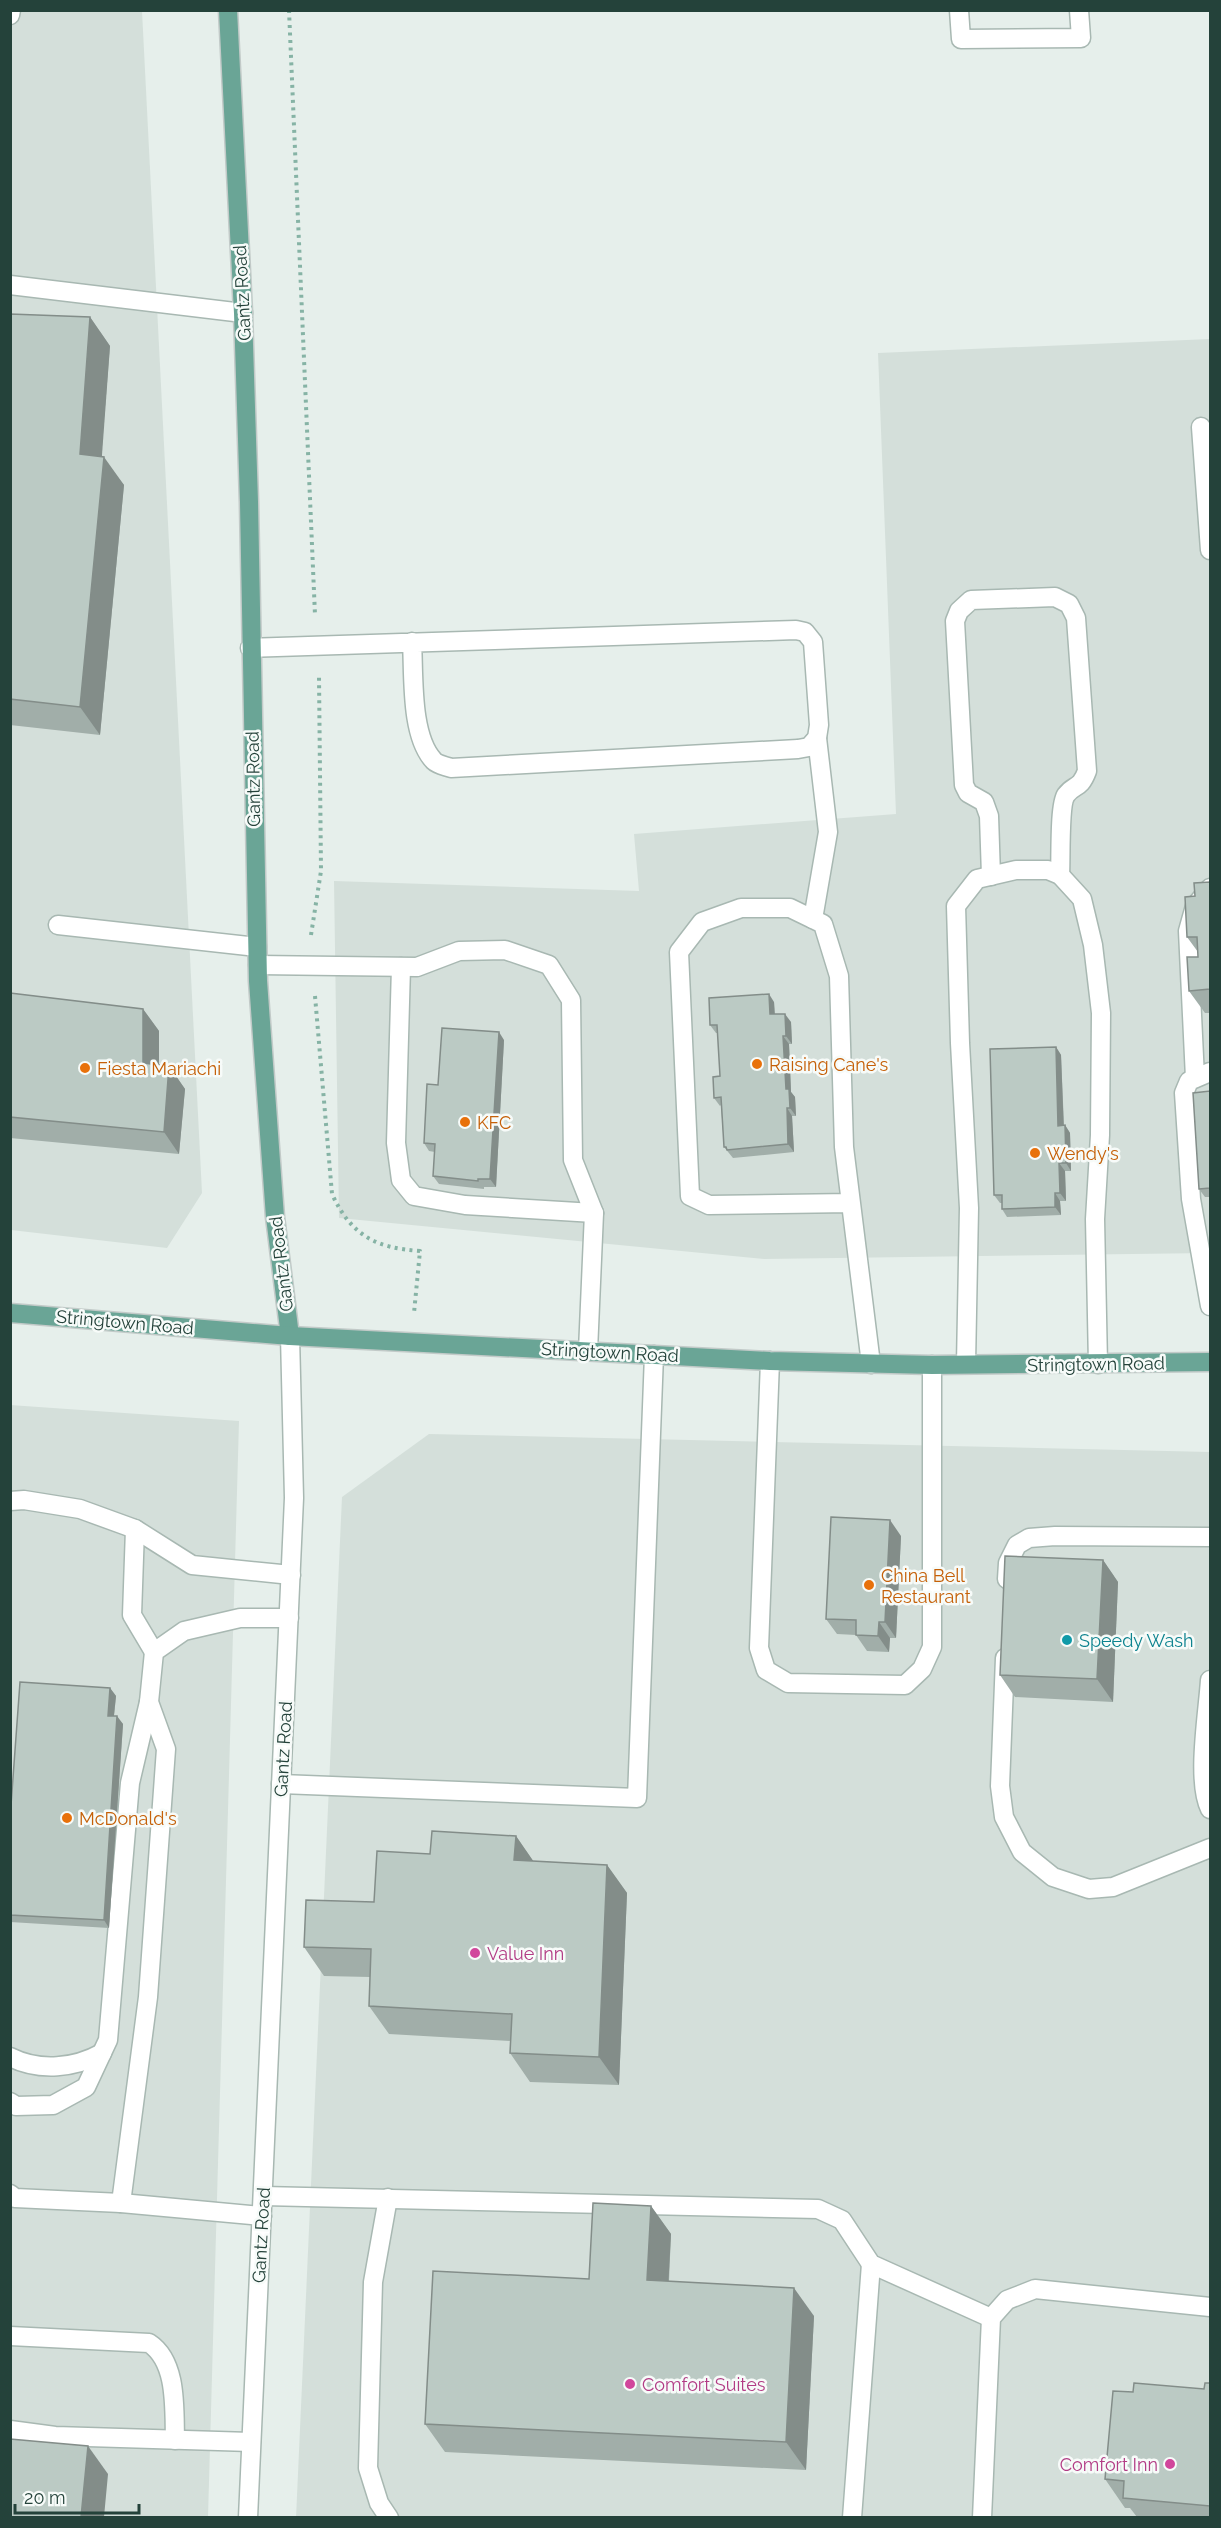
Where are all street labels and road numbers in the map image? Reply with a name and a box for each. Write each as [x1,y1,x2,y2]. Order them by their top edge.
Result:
street label: Gantz Road [229,245,255,341]
street label: Gantz Road [242,731,264,827]
street label: Gantz Road [265,1215,297,1313]
street label: Stringtown Road [55,1306,195,1338]
street label: Stringtown Road [541,1338,679,1366]
street label: Stringtown Road [1027,1352,1165,1376]
street label: Gantz Road [270,1701,296,1797]
street label: Gantz Road [248,2187,274,2283]

